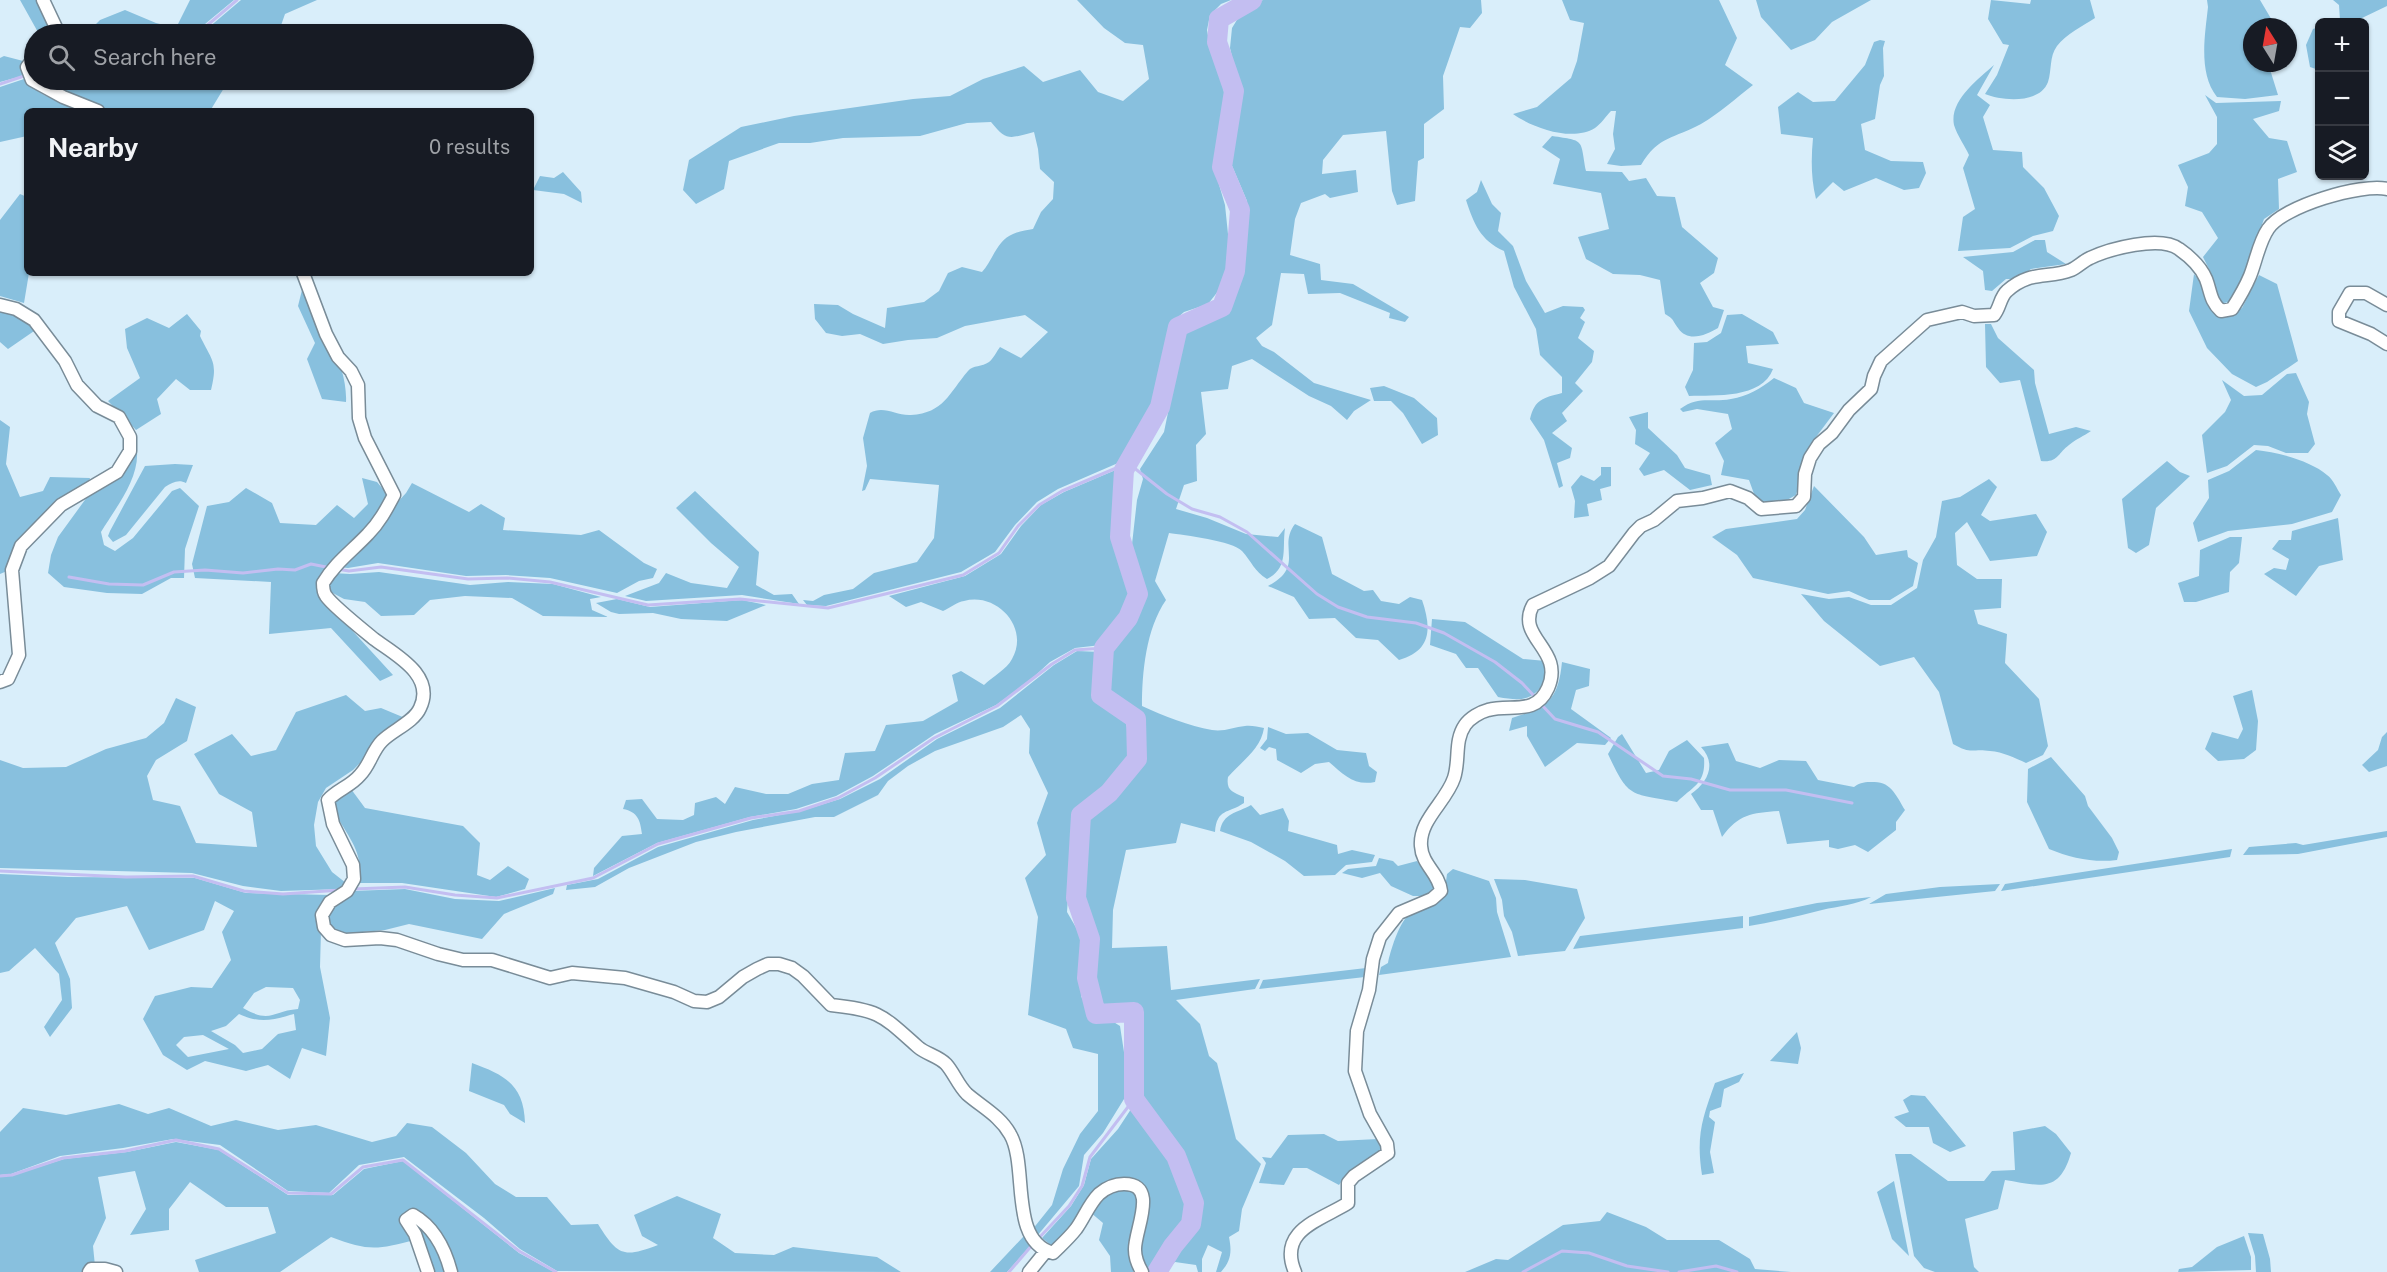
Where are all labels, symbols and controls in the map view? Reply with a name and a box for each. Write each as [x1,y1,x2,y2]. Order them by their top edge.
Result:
north arrow [2243,18,2297,72]
map controls [2315,18,2369,180]
button: + [2315,18,2369,72]
search box [24,24,534,90]
icon: search [45,41,78,74]
text: Search here [93,44,217,70]
button: − [2315,72,2369,126]
button: layers [2315,126,2369,180]
text: Nearby [48,132,138,163]
text: 0 results [429,135,510,159]

